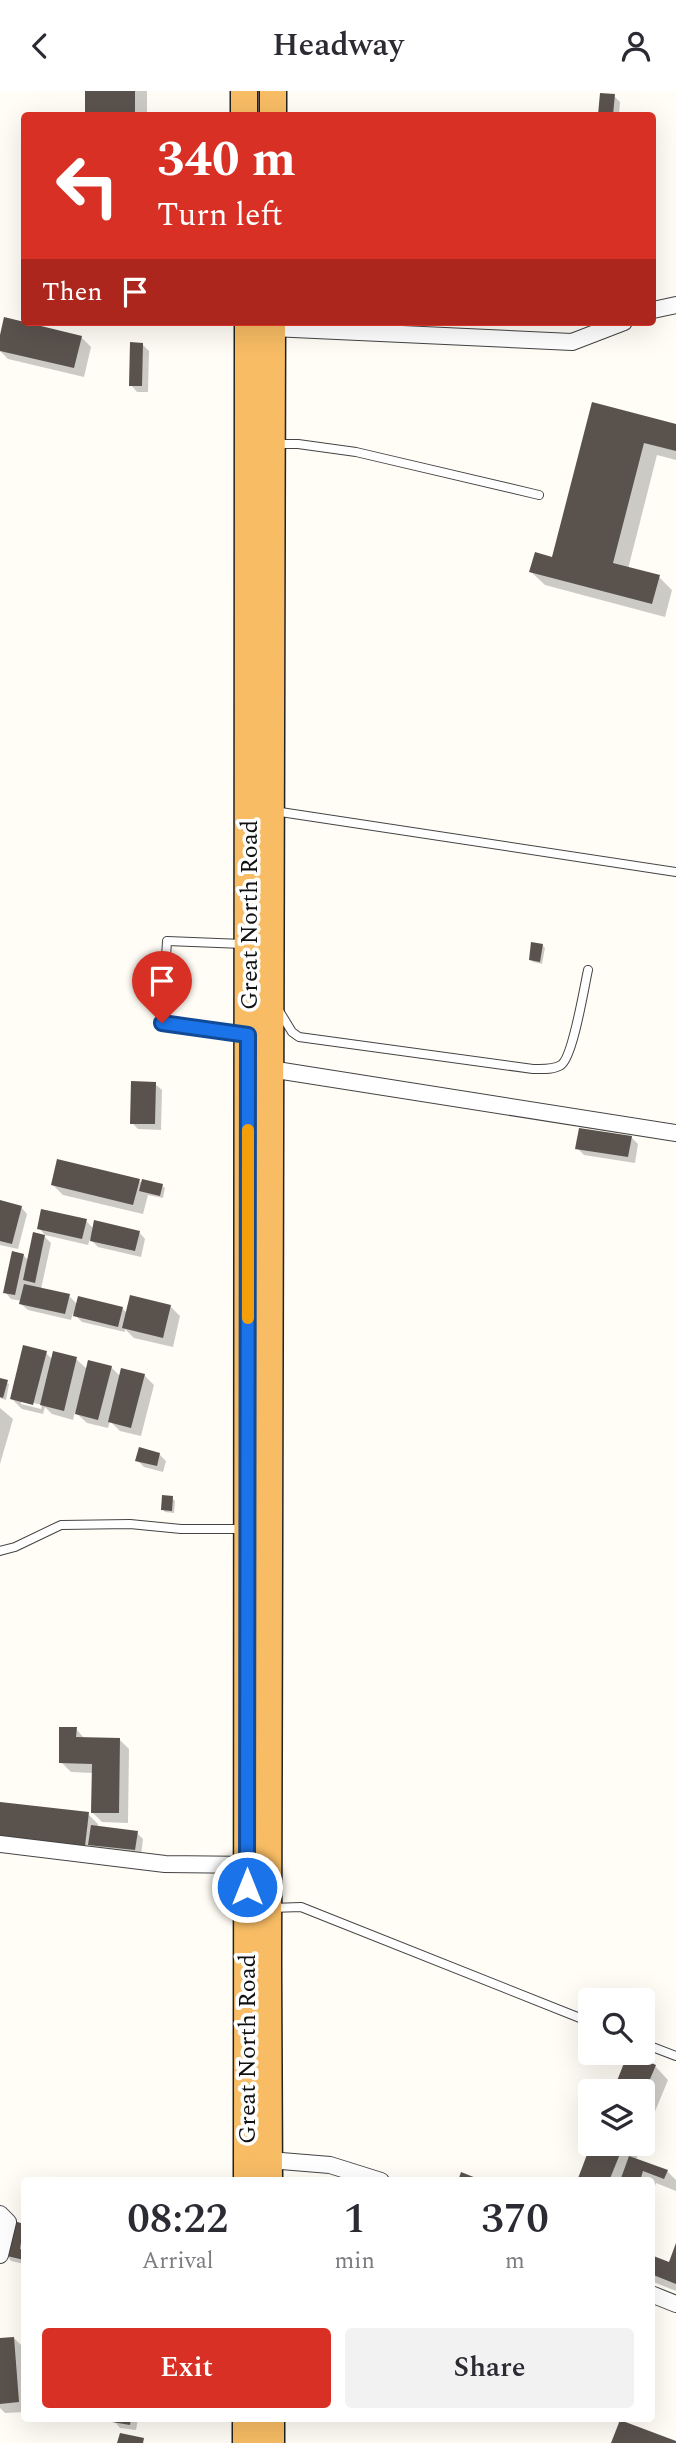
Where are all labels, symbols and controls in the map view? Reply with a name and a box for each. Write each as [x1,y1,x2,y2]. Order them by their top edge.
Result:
text: Headway [272,21,404,70]
icon: back [21,27,59,65]
icon: person [617,27,655,65]
text: 340 m [157,123,296,198]
icon: left [42,140,133,231]
text: Turn left [157,191,283,240]
text: Then [42,272,102,312]
icon: arrive [116,273,154,311]
street label: Great North Road [232,820,268,1010]
pin [132,951,192,1023]
icon: arrive [143,962,181,1000]
position arrow [210,1850,284,1924]
street label: Great North Road [230,1954,266,2144]
map controls [578,1988,655,2156]
button: search [578,1988,655,2065]
button: layers [578,2079,655,2156]
text: 08:22 [127,2188,228,2251]
text: 1 [343,2188,366,2251]
text: 370 [481,2188,549,2251]
text: Arrival [142,2244,214,2279]
text: min [335,2244,375,2279]
text: m [505,2244,525,2279]
button: Exit [42,2328,331,2408]
button: Share [345,2328,634,2408]

